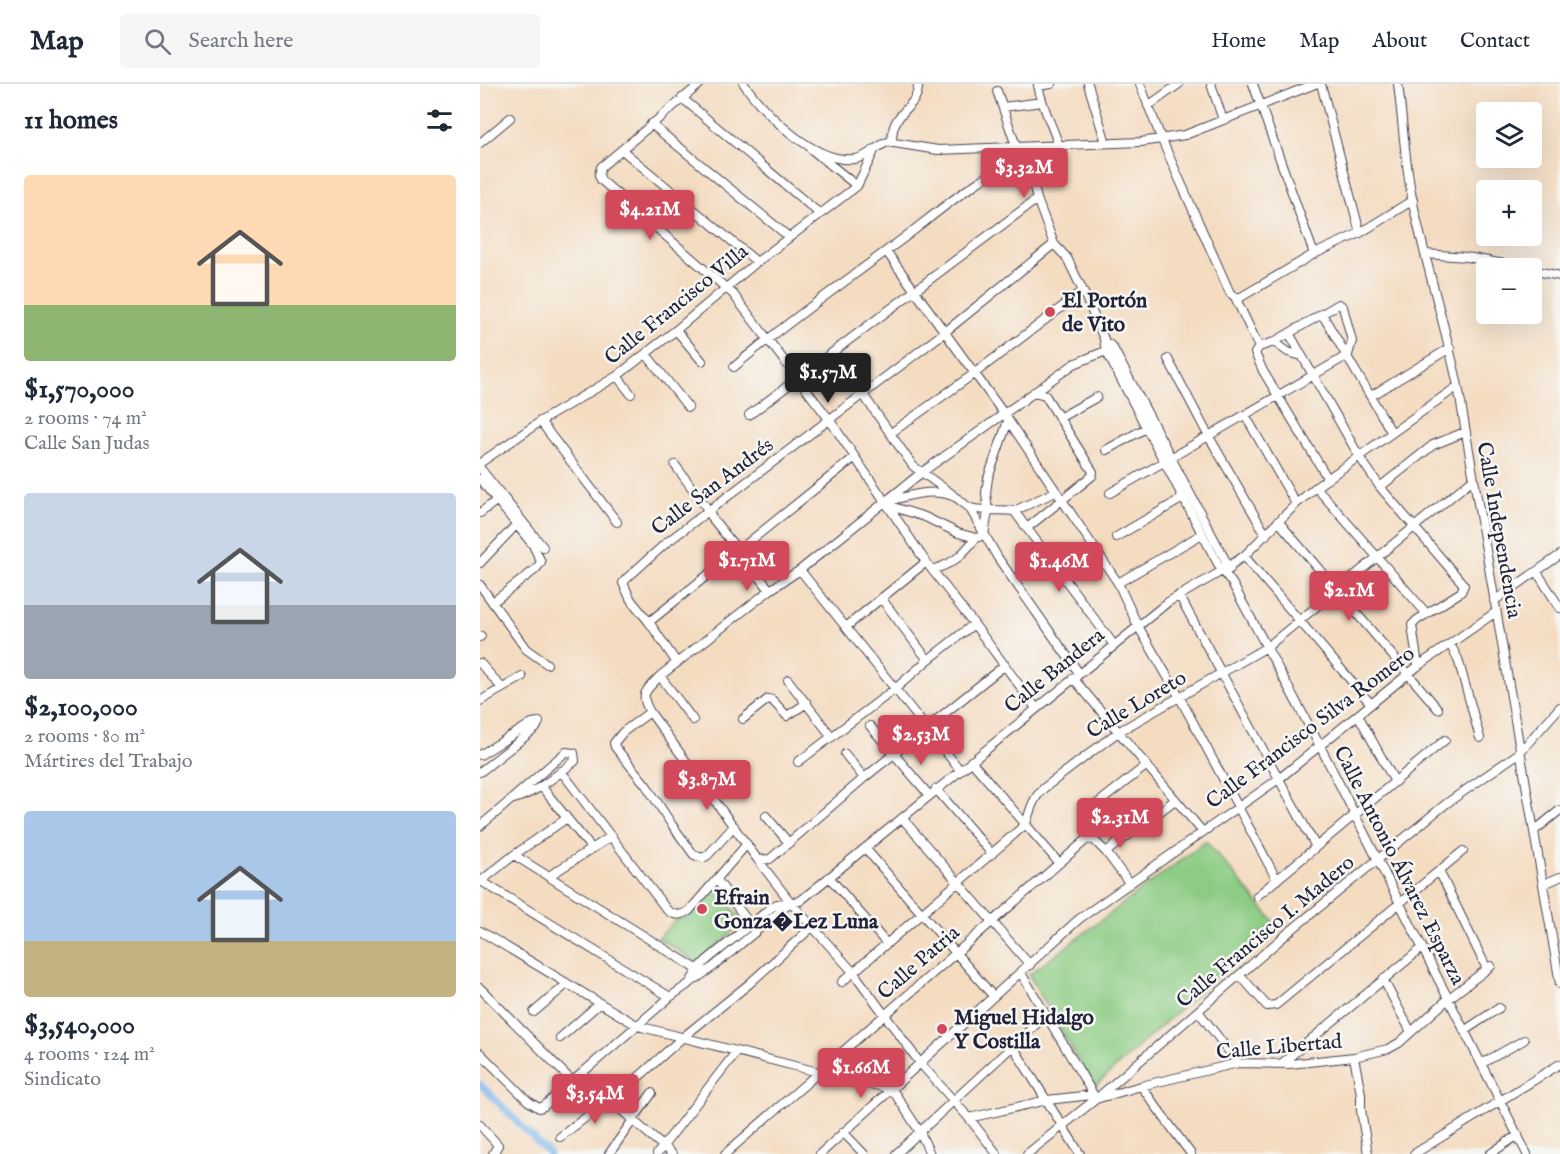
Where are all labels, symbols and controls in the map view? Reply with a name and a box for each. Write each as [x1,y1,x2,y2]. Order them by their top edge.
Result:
search box [120,14,540,68]
text: Map [30,24,84,59]
icon: search [141,25,174,58]
text: Search here [189,27,293,55]
text: Home [1211,28,1266,55]
text: Map [1299,28,1339,55]
text: About [1372,28,1427,55]
text: Contact [1460,28,1530,55]
map controls [1476,102,1542,324]
button: layers [1476,102,1542,168]
text: 11 homes [24,104,118,137]
icon: filters [423,104,456,137]
pin: $3.32M [975,148,1073,199]
text: $3.32M [995,155,1053,180]
button: + [1476,180,1542,246]
pin: $4.21M [601,190,699,241]
text: $4.21M [619,197,681,222]
icon: home [186,214,294,322]
street label: Calle Francisco Villa [599,238,755,372]
button: − [1476,258,1542,324]
place label: El Portón de Vito [1062,288,1147,339]
marker: El Portón de Vito [1043,305,1057,319]
pin: $1.57M [779,353,877,404]
text: $1.57M [799,360,857,385]
text: $1,570,000 [24,373,135,406]
text: 2 rooms · 74 m² [24,406,147,431]
text: Calle San Judas [24,431,150,456]
street label: Calle San Andrés [646,432,780,542]
street label: Calle Independencia [1470,440,1527,622]
icon: home [186,532,294,640]
pin: $1.71M [698,541,796,592]
pin: $1.46M [1010,542,1108,593]
text: $1.71M [718,548,776,573]
text: $1.46M [1029,549,1089,574]
pin: $2.1M [1307,571,1391,622]
text: $2.1M [1323,578,1375,603]
street label: Calle Bandera [999,622,1111,720]
street label: Calle Francisco Silva Romero [1201,641,1421,816]
street label: Calle Loreto [1082,665,1192,746]
text: $2,100,000 [24,691,138,724]
pin: $2.53M [872,715,970,766]
text: $2.53M [892,722,950,747]
text: 2 rooms · 80 m² [24,724,145,749]
street label: Calle Antonio Álvarez Esparza [1327,741,1472,990]
text: Mártires del Trabajo [24,749,193,774]
pin: $3.87M [658,760,756,811]
text: $3.87M [678,767,736,792]
pin: $2.31M [1071,798,1169,849]
text: $2.31M [1091,805,1149,830]
icon: home [186,850,294,958]
street label: Calle Francisco I. Madero [1171,850,1361,1015]
place label: Efrain Gonza�Lez Luna [714,885,879,936]
marker: Efrain Gonza�Lez Luna [695,902,709,916]
street label: Calle Patria [872,919,966,1006]
place label: Miguel Hidalgo Y Costilla [954,1005,1095,1056]
text: $3,540,000 [24,1009,135,1042]
marker: Miguel Hidalgo Y Costilla [935,1022,949,1036]
street label: Calle Libertad [1215,1028,1344,1066]
text: 4 rooms · 124 m² [24,1042,155,1067]
pin: $1.66M [812,1048,910,1099]
text: $1.66M [832,1055,890,1080]
text: Sindicato [24,1067,101,1092]
pin: $3.54M [546,1074,644,1125]
text: $3.54M [566,1081,624,1106]

